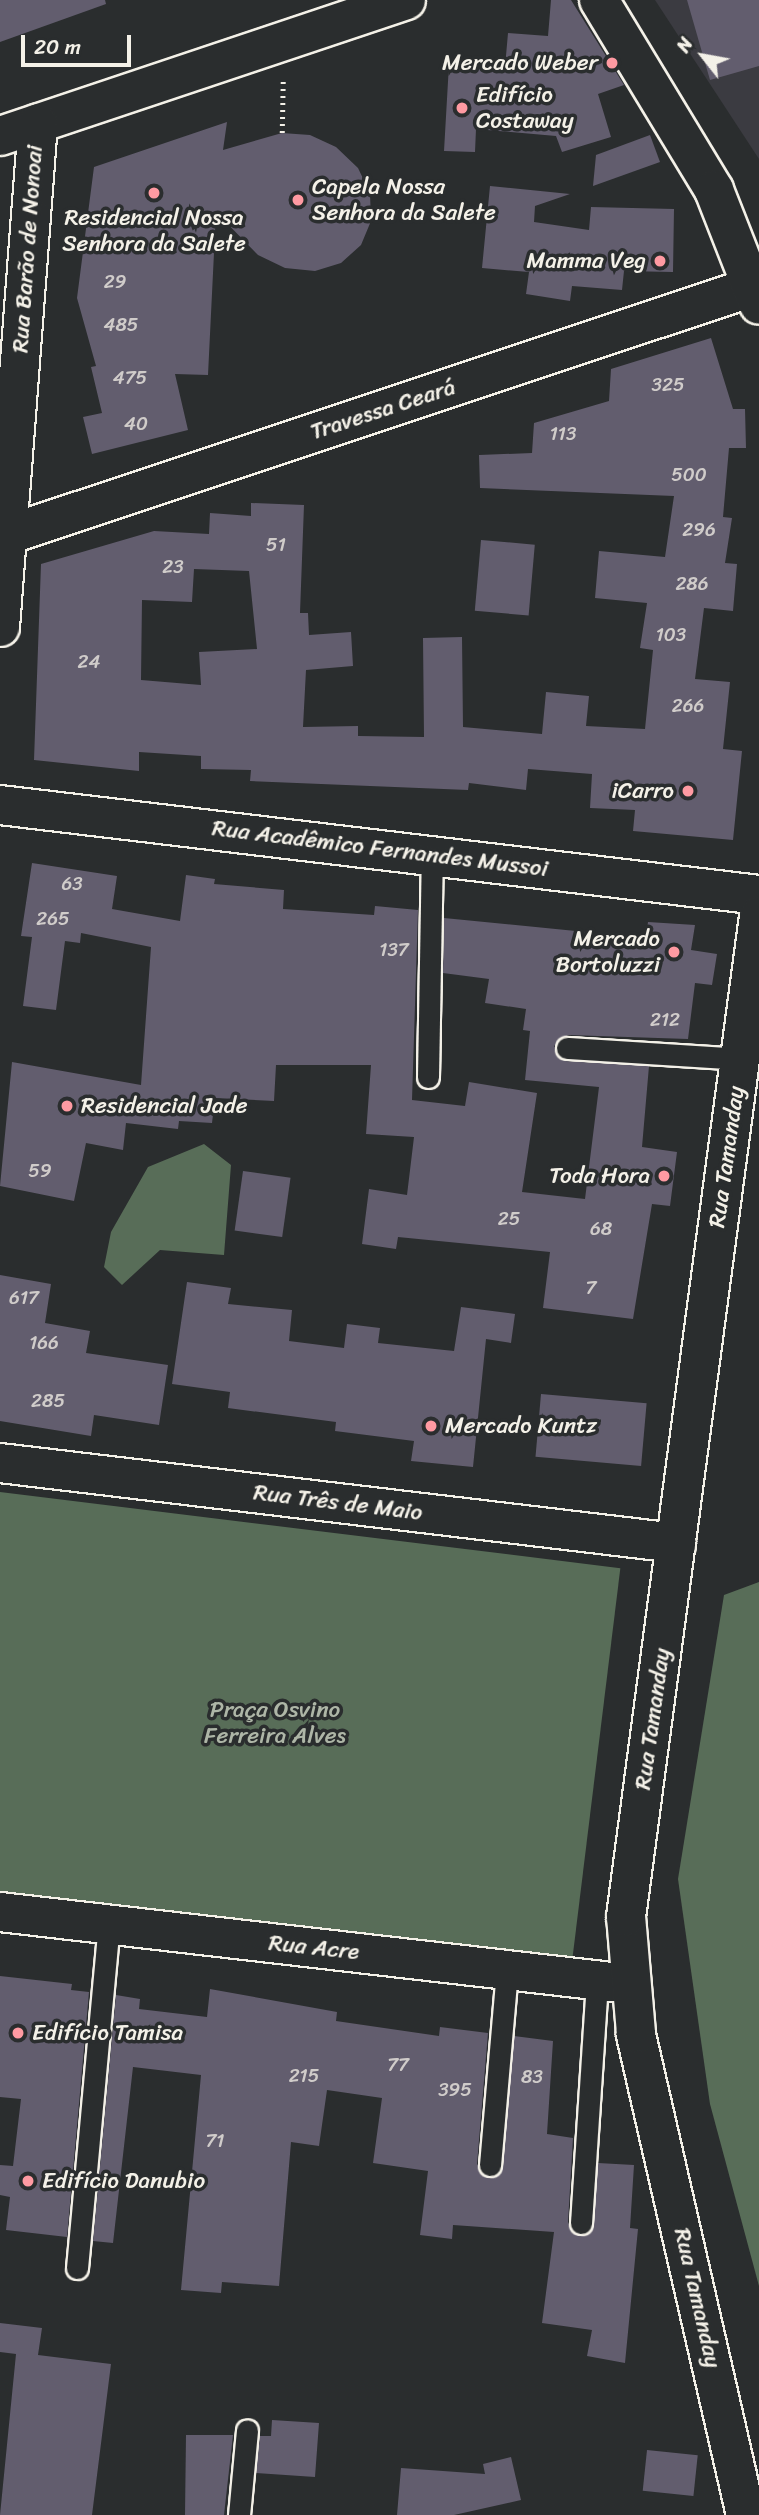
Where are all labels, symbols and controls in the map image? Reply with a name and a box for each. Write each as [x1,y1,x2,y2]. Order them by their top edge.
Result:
scale bar [24,21,135,65]
north arrow [668,21,738,91]
text: 20 m [34,28,81,66]
text: N [667,31,702,59]
place label: Mercado Weber [442,49,598,77]
marker: Mercado Weber [604,55,620,71]
place label: Edifício Costaway [476,81,574,135]
marker: Edifício Costaway [454,100,470,116]
street label: Rua Barão de Nonoai [7,144,49,354]
place label: Capela Nossa Senhora da Salete [312,173,497,227]
marker: Residencial Nossa Senhora da Salete [146,185,162,201]
marker: Capela Nossa Senhora da Salete [290,192,306,208]
place label: Residencial Nossa Senhora da Salete [62,204,246,258]
place label: Mamma Veg [528,247,646,275]
marker: Mamma Veg [652,253,668,269]
house number: 29 [104,271,126,293]
house number: 485 [104,314,138,336]
house number: 475 [113,367,147,389]
street label: Travessa Ceará [307,374,459,446]
house number: 325 [651,374,685,396]
house number: 40 [124,413,148,435]
house number: 113 [550,423,576,445]
house number: 500 [671,464,707,486]
house number: 296 [682,519,716,541]
house number: 51 [266,534,286,556]
house number: 23 [162,556,184,578]
house number: 286 [675,573,709,595]
house number: 103 [656,624,686,646]
house number: 24 [78,651,100,673]
house number: 266 [672,695,704,717]
place label: iCarro [612,777,674,805]
marker: iCarro [680,783,696,799]
street label: Rua Acadêmico Fernandes Mussoi [210,815,550,883]
house number: 63 [61,873,83,895]
house number: 265 [36,908,70,930]
place label: Mercado Bortoluzzi [556,925,660,979]
house number: 137 [379,939,409,961]
marker: Mercado Bortoluzzi [666,944,682,960]
house number: 212 [650,1009,680,1031]
street label: Rua Tamanday [703,1084,751,1230]
place label: Residencial Jade [81,1092,248,1120]
marker: Residencial Jade [59,1098,75,1114]
house number: 59 [28,1160,52,1182]
place label: Toda Hora [549,1162,650,1190]
marker: Toda Hora [656,1168,672,1184]
house number: 25 [498,1208,520,1230]
house number: 68 [590,1218,612,1240]
house number: 7 [586,1277,596,1299]
house number: 617 [9,1287,39,1309]
house number: 166 [29,1332,59,1354]
house number: 285 [31,1390,65,1412]
place label: Mercado Kuntz [445,1412,597,1440]
marker: Mercado Kuntz [423,1418,439,1434]
street label: Rua Três de Maio [252,1479,424,1527]
street label: Rua Tamanday [629,1646,677,1792]
park label: Praça Osvino Ferreira Alves [204,1696,346,1750]
street label: Rua Acre [267,1929,361,1967]
place label: Edifício Tamisa [32,2019,183,2047]
marker: Edifício Tamisa [10,2025,26,2041]
house number: 77 [387,2054,409,2076]
house number: 215 [289,2065,319,2087]
house number: 83 [521,2066,543,2088]
house number: 395 [438,2079,472,2101]
house number: 71 [206,2130,224,2152]
place label: Edifício Danubio [42,2167,205,2195]
marker: Edifício Danubio [20,2173,36,2189]
street label: Rua Tamanday [667,2225,727,2371]

